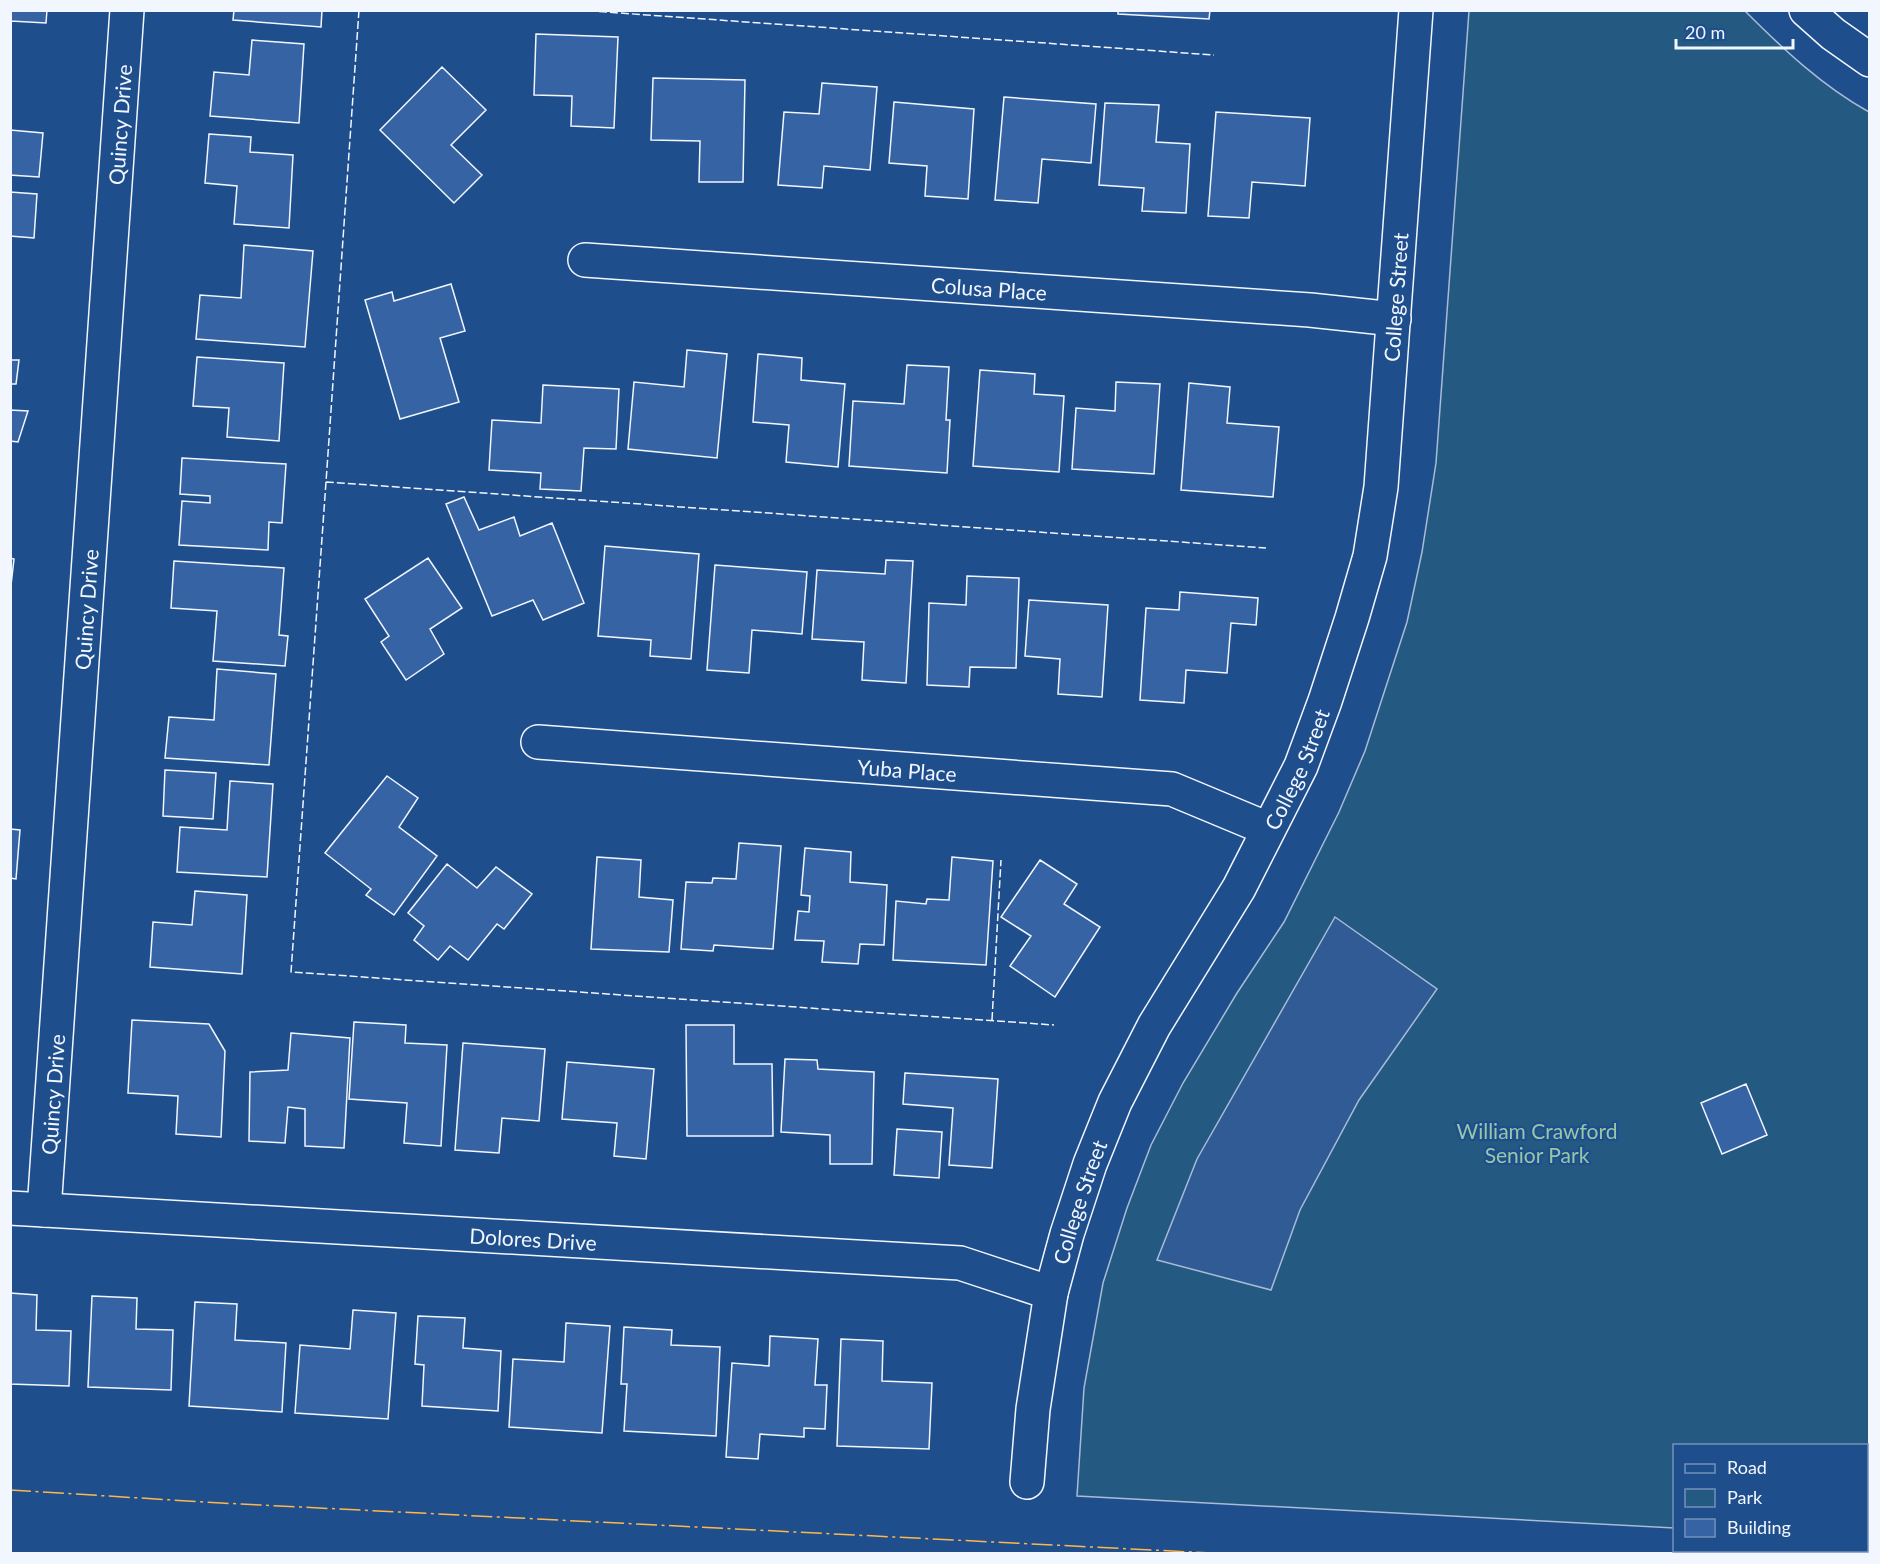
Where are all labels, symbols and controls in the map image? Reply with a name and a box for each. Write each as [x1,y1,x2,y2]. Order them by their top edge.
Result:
scale bar [1676,12,1793,50]
text: 20 m [1685,21,1725,43]
street label: Quincy Drive [102,63,136,186]
street label: College Street [1378,231,1412,363]
street label: Colusa Place [930,271,1048,304]
street label: Quincy Drive [69,548,102,671]
street label: College Street [1258,705,1334,833]
street label: Yuba Place [856,753,958,786]
street label: Quincy Drive [35,1033,69,1155]
park label: William Crawford Senior Park [1457,1118,1617,1167]
street label: College Street [1047,1135,1111,1267]
street label: Dolores Drive [469,1222,598,1254]
legend [1673,1444,1868,1552]
text: Road [1727,1456,1767,1478]
text: Park [1727,1486,1763,1508]
text: Building [1727,1516,1791,1538]

